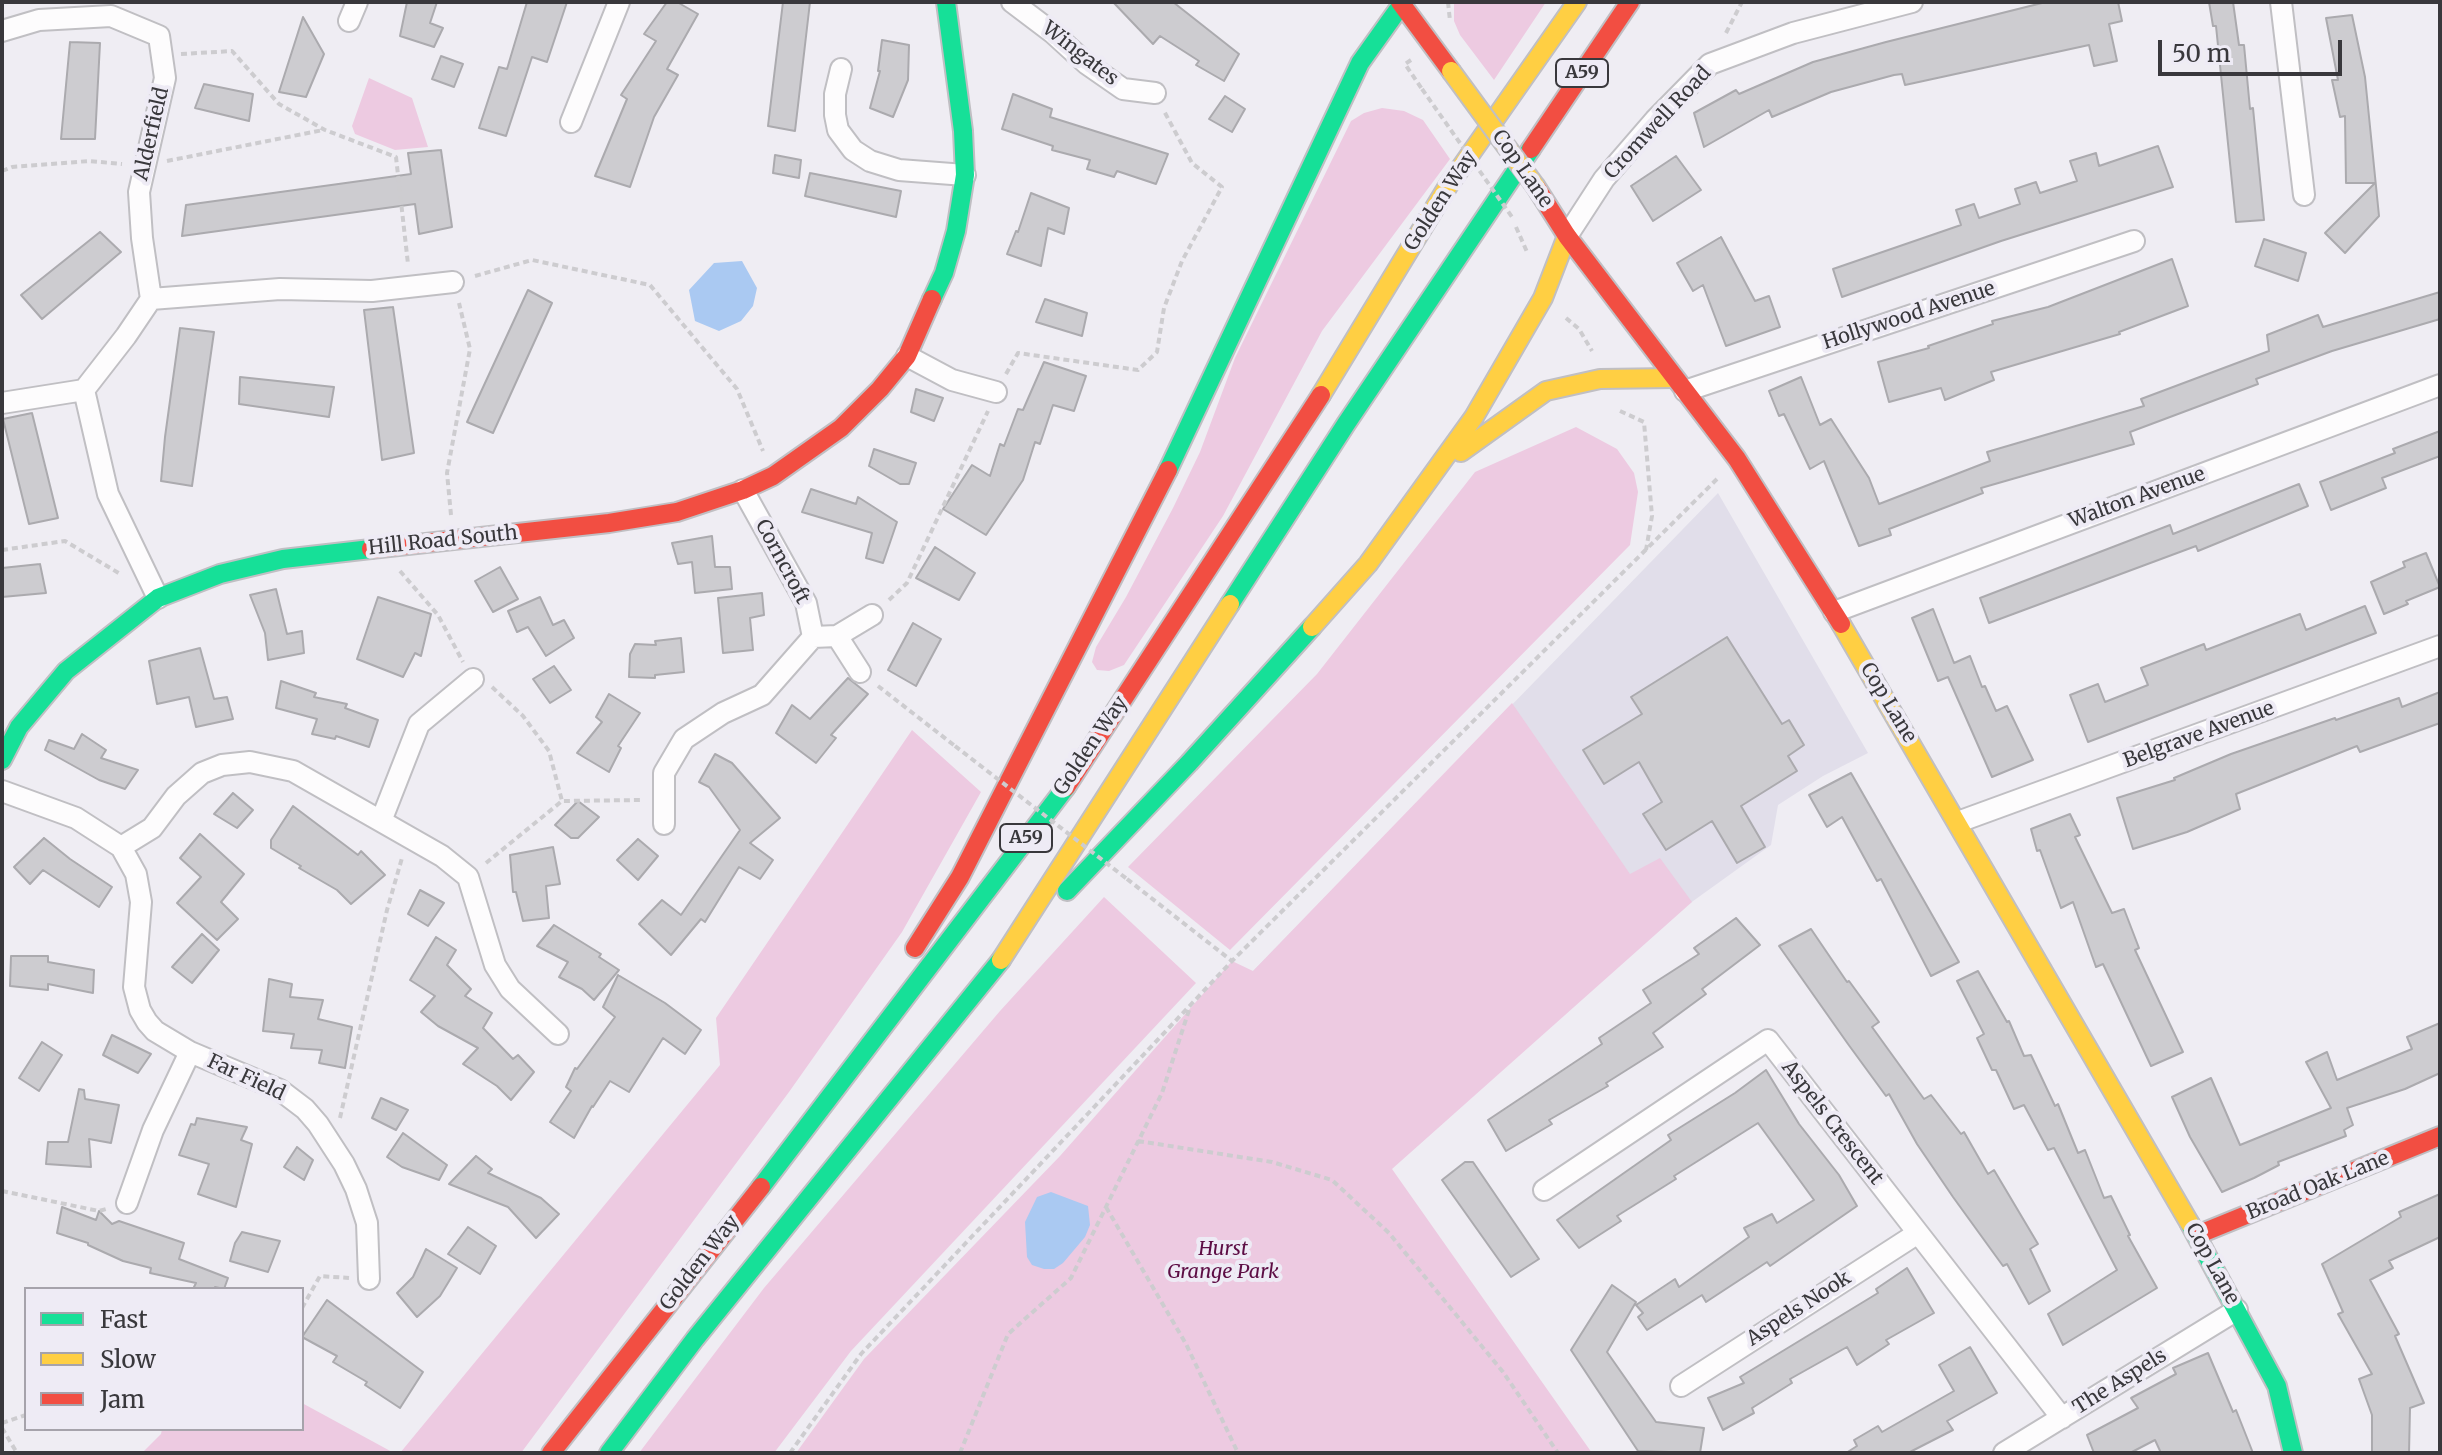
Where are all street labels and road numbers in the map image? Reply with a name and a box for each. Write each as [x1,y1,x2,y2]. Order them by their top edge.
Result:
street label: Wingates [1037,17,1123,91]
road number: A59 [1556,59,1608,87]
street label: Cromwell Road [1600,62,1716,184]
street label: Alderfield [130,85,174,183]
street label: Cop Lane [1487,126,1557,212]
street label: Golden Way [1400,146,1482,256]
street label: Hollywood Avenue [1820,277,1998,355]
street label: Walton Avenue [2066,462,2208,534]
street label: Corncroft [750,516,814,608]
street label: Hill Road South [367,521,519,561]
street label: Cop Lane [1855,659,1921,747]
street label: Golden Way [1049,692,1133,800]
street label: Belgrave Avenue [2120,697,2278,773]
road number: A59 [1000,824,1052,852]
street label: Far Field [203,1050,289,1106]
street label: Aspels Crescent [1776,1056,1888,1190]
street label: Broad Oak Lane [2243,1147,2393,1225]
street label: Golden Way [655,1211,745,1315]
street label: Cop Lane [2180,1219,2244,1309]
street label: Aspels Nook [1742,1266,1856,1352]
street label: The Aspels [2069,1344,2171,1420]

